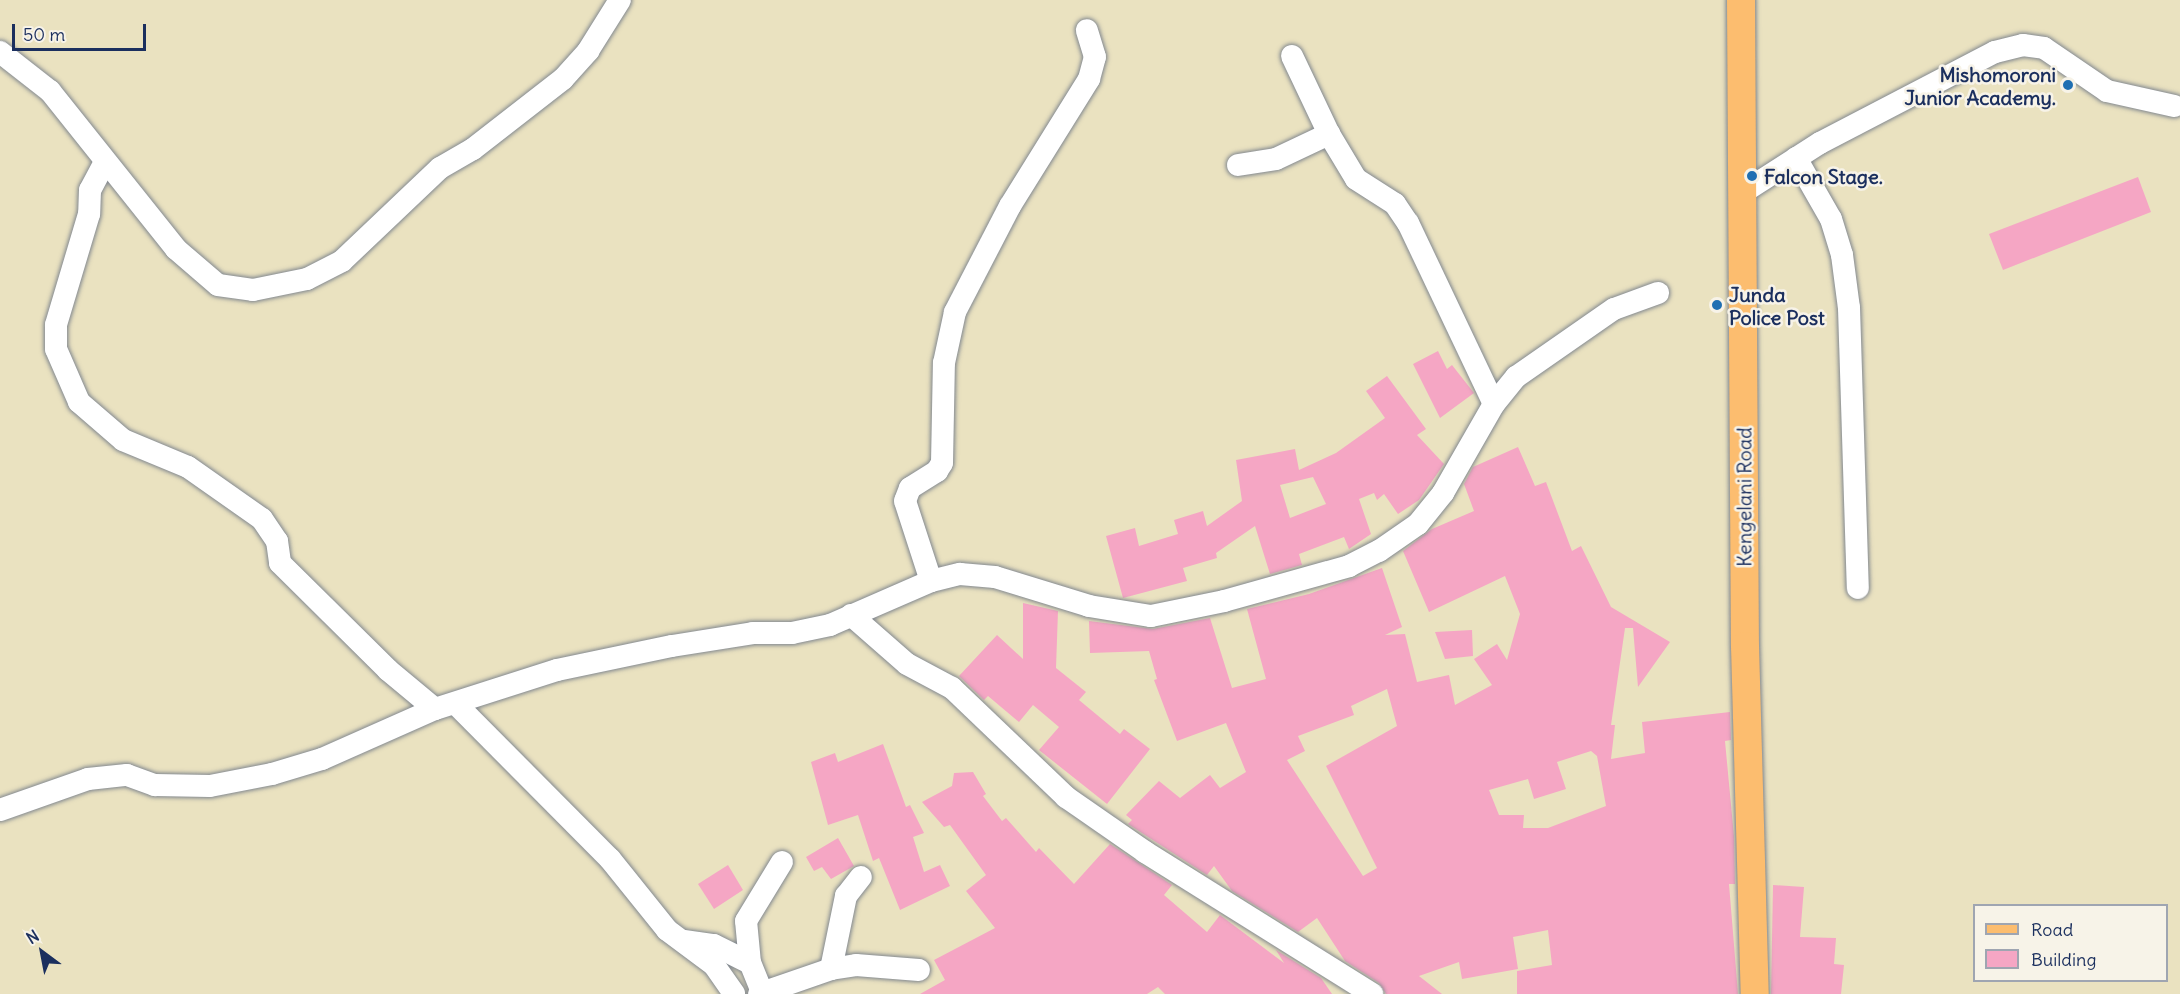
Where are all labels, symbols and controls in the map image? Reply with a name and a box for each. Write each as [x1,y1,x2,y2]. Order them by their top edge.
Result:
scale bar [15,12,148,50]
text: 50 m [23,23,65,46]
place label: Mishomoroni Junior Academy. [1904,62,2056,109]
marker: Mishomoroni Junior Academy. [2061,78,2075,92]
place label: Falcon Stage. [1764,164,1883,188]
marker: Falcon Stage. [1745,169,1759,183]
place label: Junda Police Post [1729,282,1825,329]
marker: Junda Police Post [1710,298,1724,312]
street label: Kengelani Road [1732,427,1756,567]
legend [1973,904,2168,982]
text: Road [2031,918,2073,941]
north arrow [12,922,72,982]
text: N [22,925,42,948]
text: Building [2031,948,2096,971]

